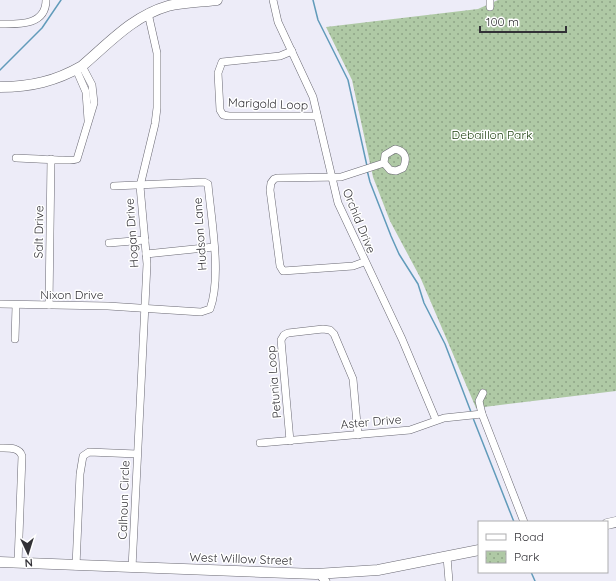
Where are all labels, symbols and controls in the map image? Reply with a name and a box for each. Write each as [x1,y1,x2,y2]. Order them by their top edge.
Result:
scale bar [480,8,566,34]
text: 100 m [486,14,519,29]
street label: Marigold Loop [228,95,308,112]
park label: Debaillon Park [452,127,532,142]
street label: Orchid Drive [340,186,379,256]
street label: Hudson Lane [189,197,210,271]
street label: Hogan Drive [122,198,141,268]
street label: Salt Drive [31,205,46,259]
street label: Nixon Drive [40,287,104,302]
street label: Petunia Loop [263,345,284,419]
street label: Aster Drive [340,411,402,432]
street label: Calhoun Circle [115,460,132,540]
legend [478,521,608,573]
text: Road [514,529,544,544]
north arrow [8,533,48,573]
street label: West Willow Street [189,549,293,568]
text: Park [514,549,539,564]
text: N [24,556,33,570]

